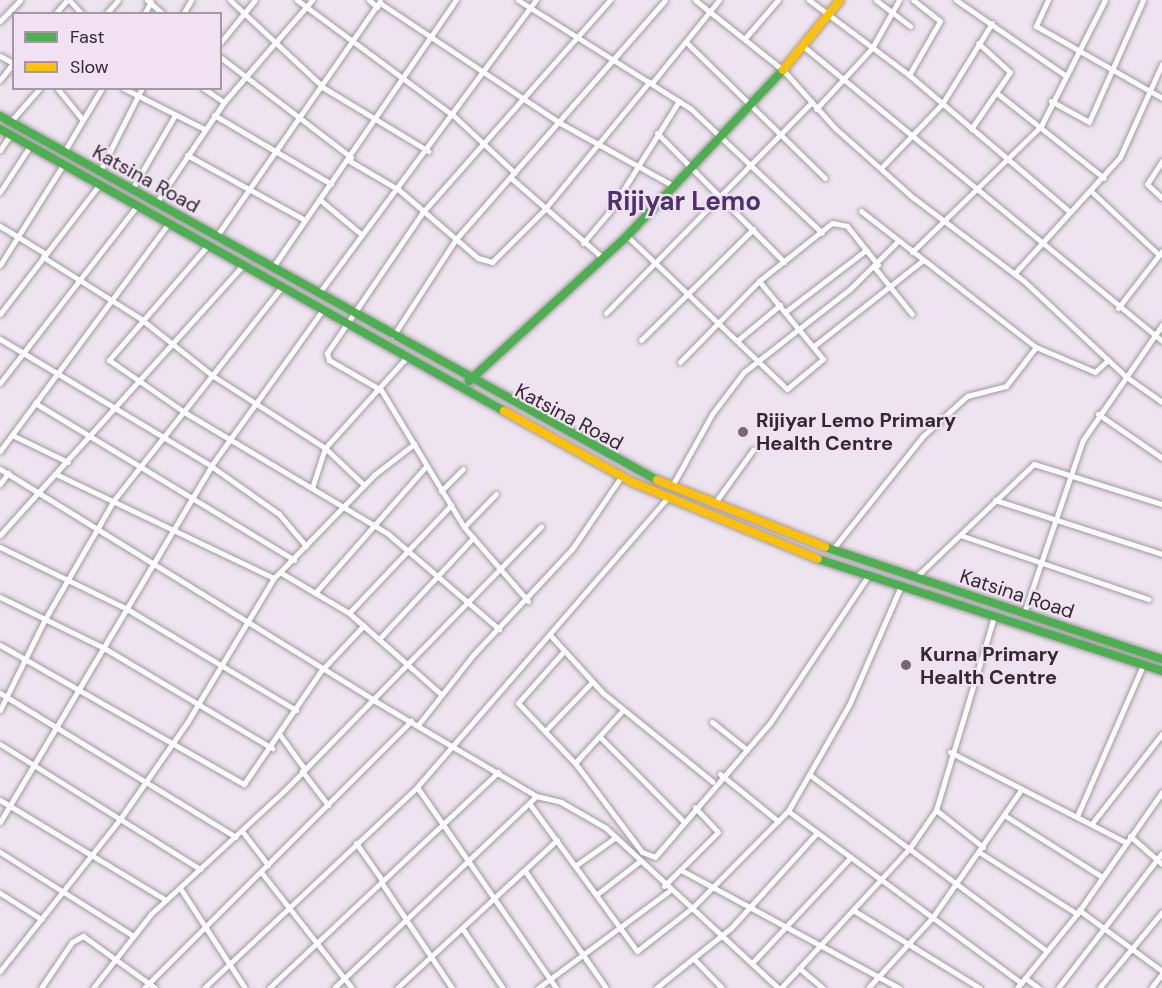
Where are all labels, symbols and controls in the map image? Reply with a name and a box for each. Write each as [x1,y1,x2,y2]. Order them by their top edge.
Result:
legend [12,12,222,90]
text: Fast [70,25,105,49]
text: Slow [70,55,109,79]
street label: Katsina Road [88,140,204,218]
district label: Rijiyar Lemo [607,186,761,218]
street label: Katsina Road [511,379,627,455]
place label: Rijiyar Lemo Primary Health Centre [756,408,956,455]
marker: Rijiyar Lemo Primary Health Centre [734,423,752,441]
street label: Katsina Road [957,564,1077,624]
place label: Kurna Primary Health Centre [920,642,1059,689]
marker: Kurna Primary Health Centre [897,656,915,674]

